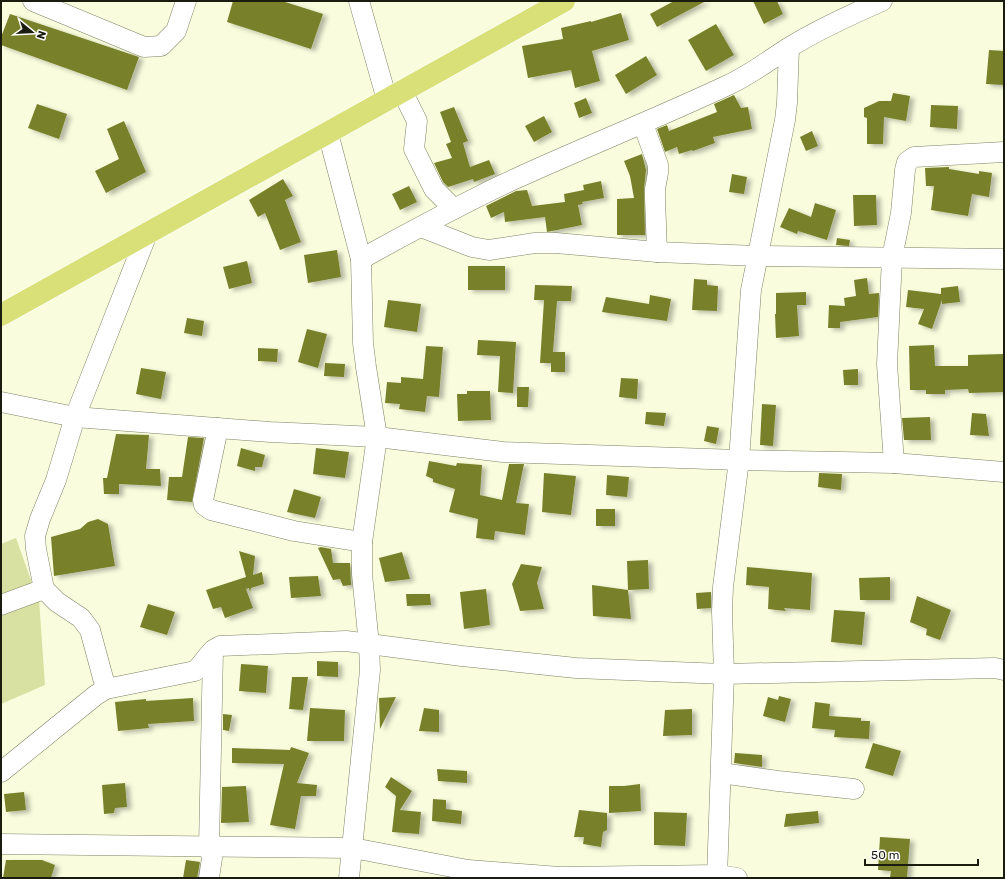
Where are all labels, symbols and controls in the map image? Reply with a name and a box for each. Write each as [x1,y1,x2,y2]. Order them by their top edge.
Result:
north arrow [12,12,52,52]
text: N [34,29,48,41]
scale bar [865,841,978,867]
text: 50 m [871,848,899,862]

